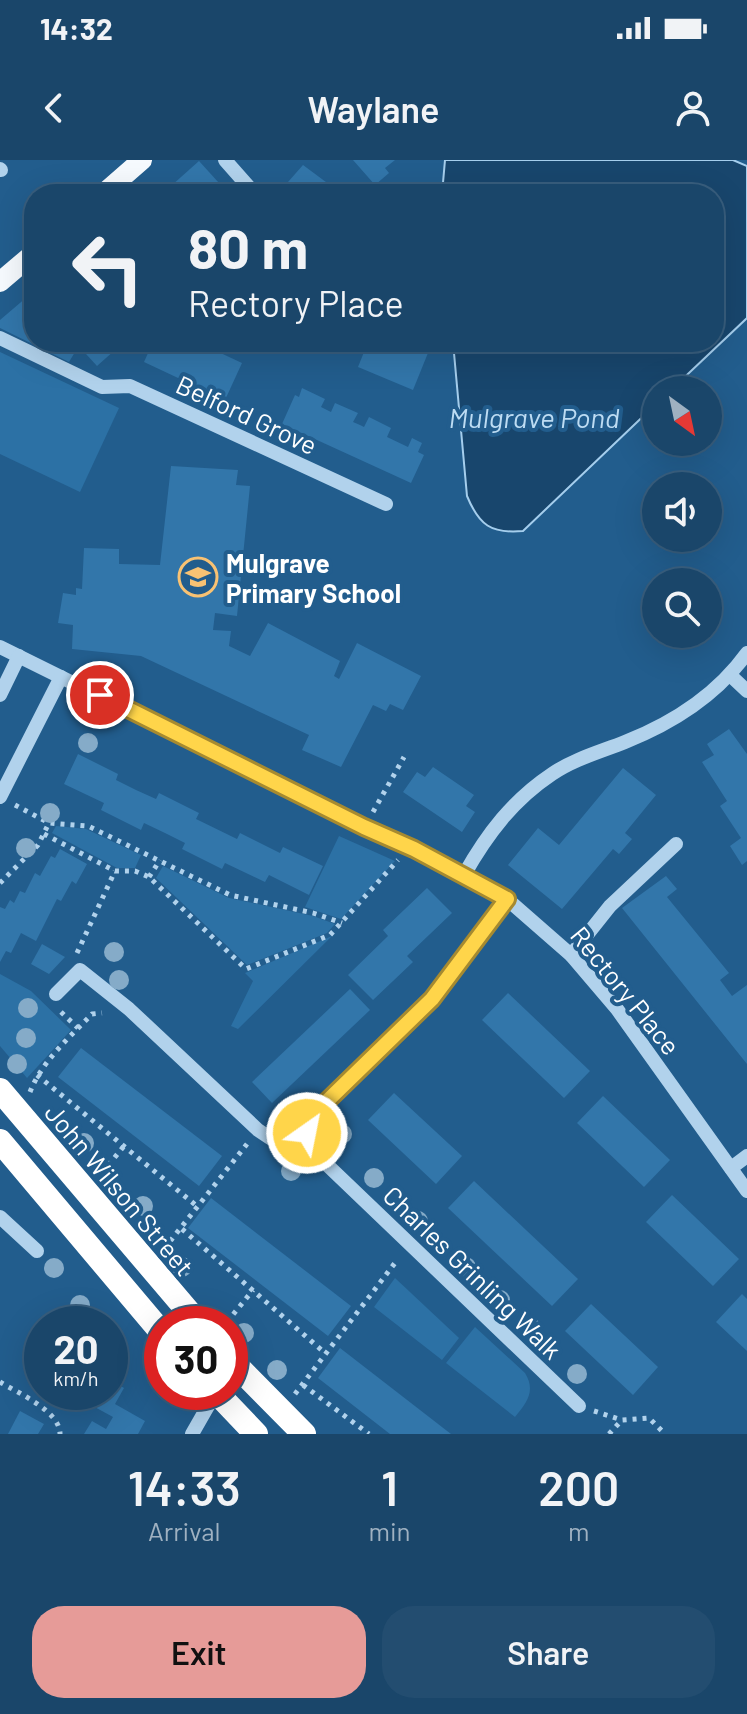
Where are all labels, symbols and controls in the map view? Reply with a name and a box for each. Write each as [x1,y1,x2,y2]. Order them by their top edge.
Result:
text: 14:32 [40,10,113,46]
icon: back [32,86,76,130]
icon: person [671,86,715,130]
text: Waylane [308,87,439,130]
text: 80 m [188,213,308,280]
icon: left [56,216,160,320]
text: Rectory Place [188,281,404,324]
street label: Belford Grove [172,368,322,460]
north arrow [642,376,722,456]
map controls [642,376,722,648]
water label: Mulgrave Pond [448,400,620,434]
button: sound [642,472,722,552]
place label: Mulgrave Primary School [226,547,401,608]
school or university icon: Mulgrave Primary School [177,556,219,598]
button: search [642,568,722,648]
pin [66,661,134,729]
icon: arrive [78,673,122,717]
street label: Rectory Place [565,920,687,1060]
position arrow [265,1091,349,1175]
street label: John Wilson Street [39,1097,201,1281]
street label: Charles Grinling Walk [378,1179,568,1365]
speed limit sign: 30 [144,1306,248,1410]
text: 20 [53,1324,99,1372]
text: km/h [53,1366,99,1390]
text: 14:33 [128,1458,241,1516]
text: 1 [381,1458,398,1516]
text: 200 [538,1458,619,1516]
text: Arrival [148,1515,221,1546]
text: min [368,1515,411,1546]
text: m [568,1515,590,1546]
button: Exit [32,1606,366,1698]
button: Share [382,1606,715,1698]

